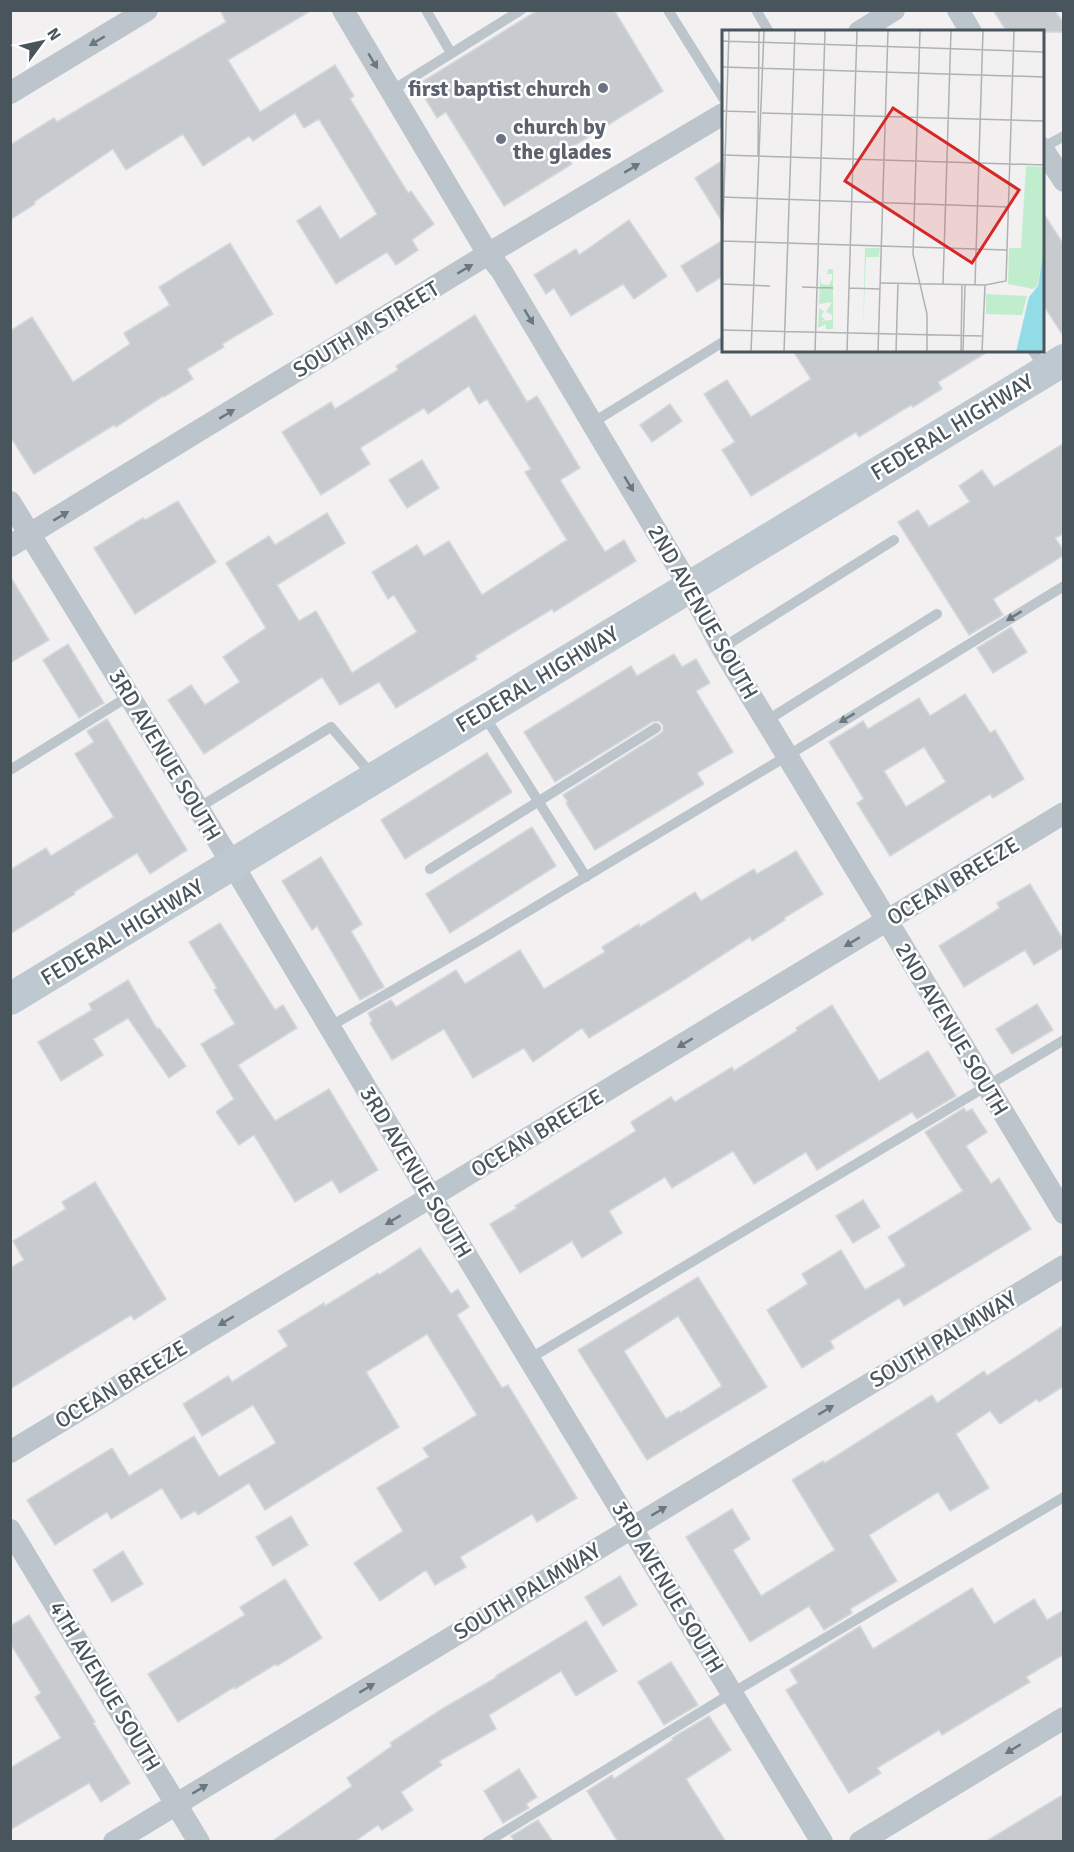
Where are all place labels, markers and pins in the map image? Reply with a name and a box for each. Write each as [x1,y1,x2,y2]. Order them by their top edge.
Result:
place label: first baptist church [407,75,591,102]
marker: first baptist church [596,81,610,95]
place label: church by the glades [512,113,612,165]
marker: church by the glades [494,132,508,146]

